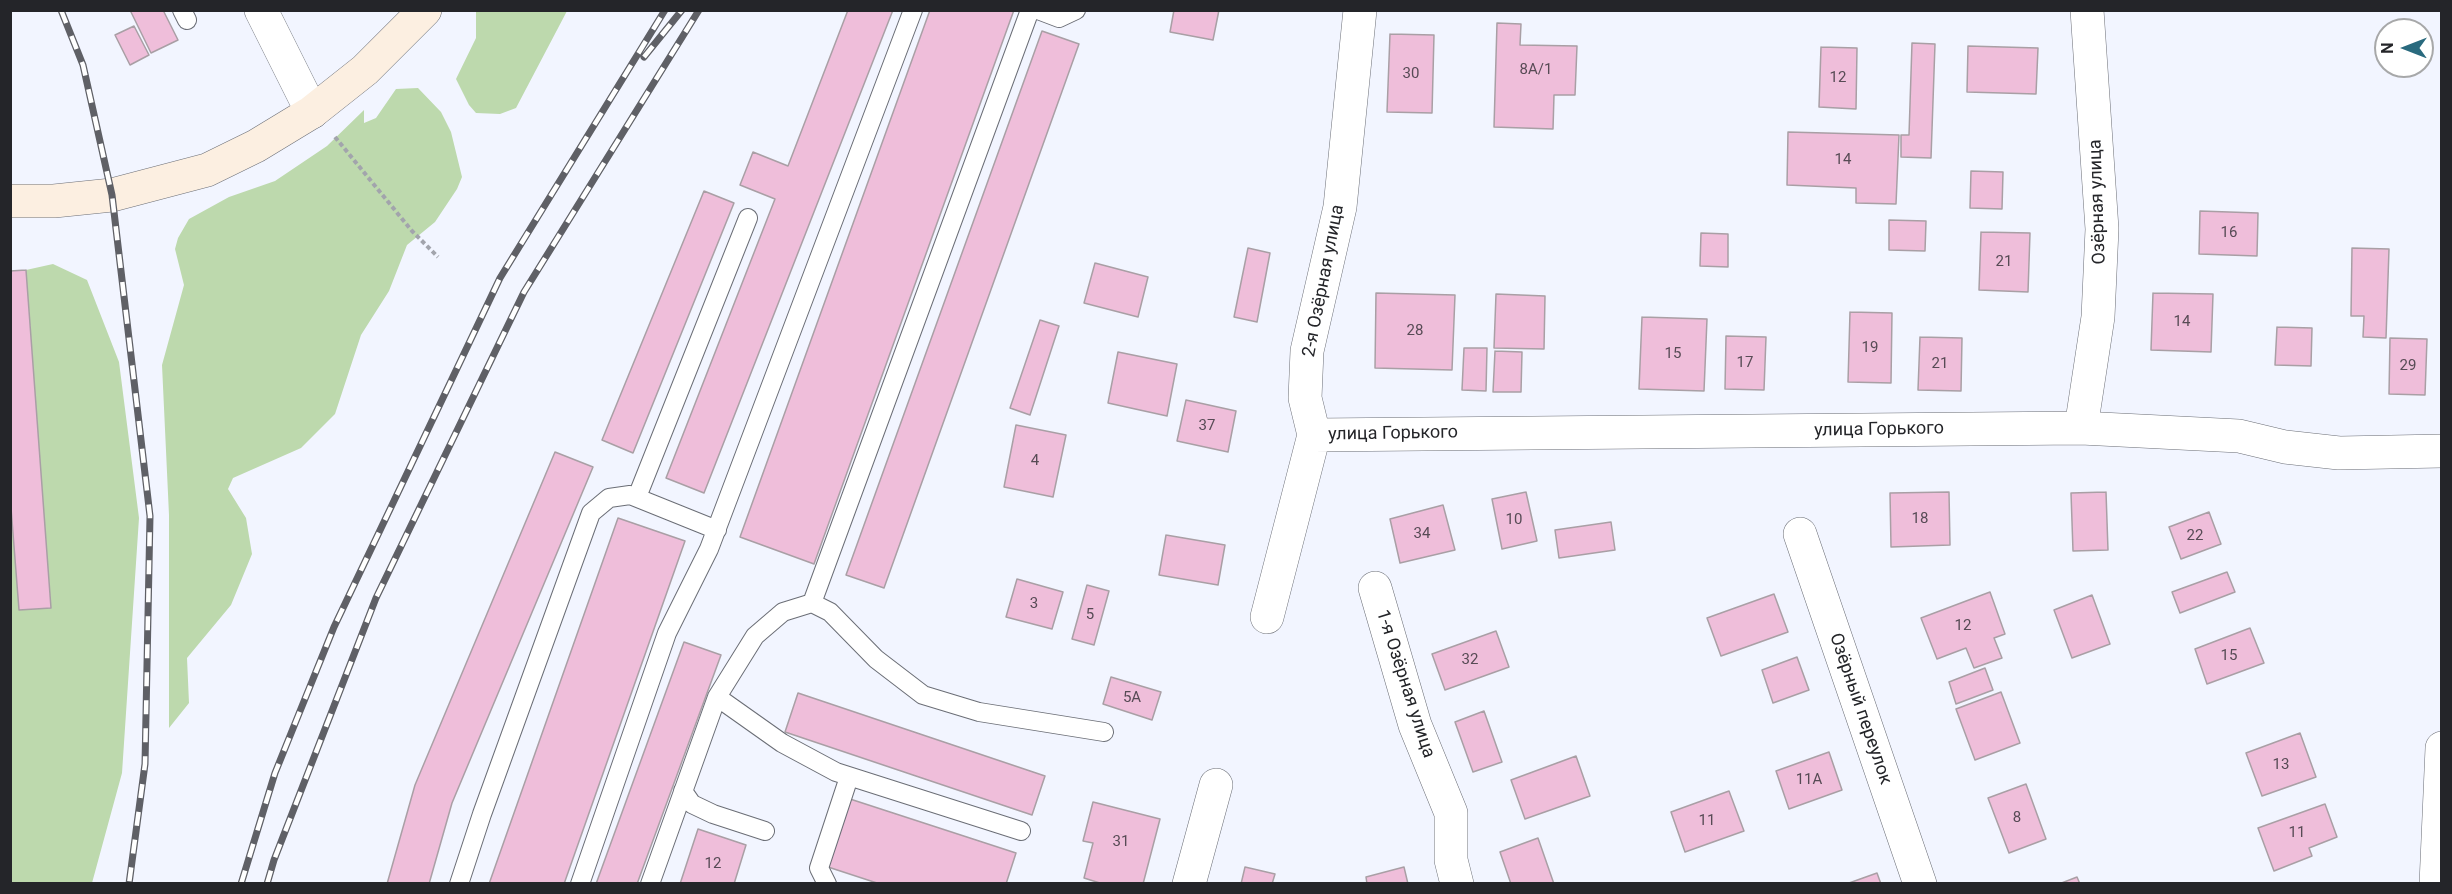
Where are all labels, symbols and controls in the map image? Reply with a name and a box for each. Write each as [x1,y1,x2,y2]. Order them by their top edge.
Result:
north arrow [2374,18,2434,78]
text: N [2378,42,2397,54]
house number: 8А/1 [1520,61,1552,79]
house number: 30 [1403,65,1419,83]
house number: 12 [1830,69,1846,87]
street label: Озёрная улица [2085,139,2111,265]
house number: 14 [1835,151,1851,169]
street label: 2-я Озёрная улица [1299,203,1349,359]
house number: 16 [2221,224,2237,242]
house number: 21 [1996,253,2012,271]
house number: 14 [2174,313,2190,331]
house number: 28 [1407,322,1423,340]
house number: 19 [1862,339,1878,357]
house number: 15 [1665,345,1681,363]
house number: 17 [1737,354,1753,372]
house number: 21 [1932,355,1948,373]
house number: 29 [2400,357,2416,375]
house number: 37 [1199,417,1215,435]
street label: улица Горького [1814,418,1944,442]
street label: улица Горького [1328,422,1458,446]
house number: 4 [1031,452,1039,470]
house number: 18 [1912,510,1928,528]
house number: 10 [1506,511,1522,529]
house number: 34 [1414,525,1430,543]
house number: 22 [2187,527,2203,545]
house number: 3 [1030,595,1038,613]
house number: 5 [1086,606,1094,624]
street label: 1-я Озёрная улица [1371,607,1439,761]
house number: 12 [1955,617,1971,635]
street label: Озёрный переулок [1824,631,1896,787]
house number: 15 [2221,647,2237,665]
house number: 32 [1462,651,1478,669]
house number: 5А [1123,689,1141,707]
house number: 13 [2273,756,2289,774]
house number: 11А [1796,771,1822,789]
house number: 8 [2013,809,2021,827]
house number: 11 [1699,812,1715,830]
house number: 11 [2289,824,2305,842]
house number: 31 [1113,833,1129,851]
house number: 12 [705,855,721,873]

